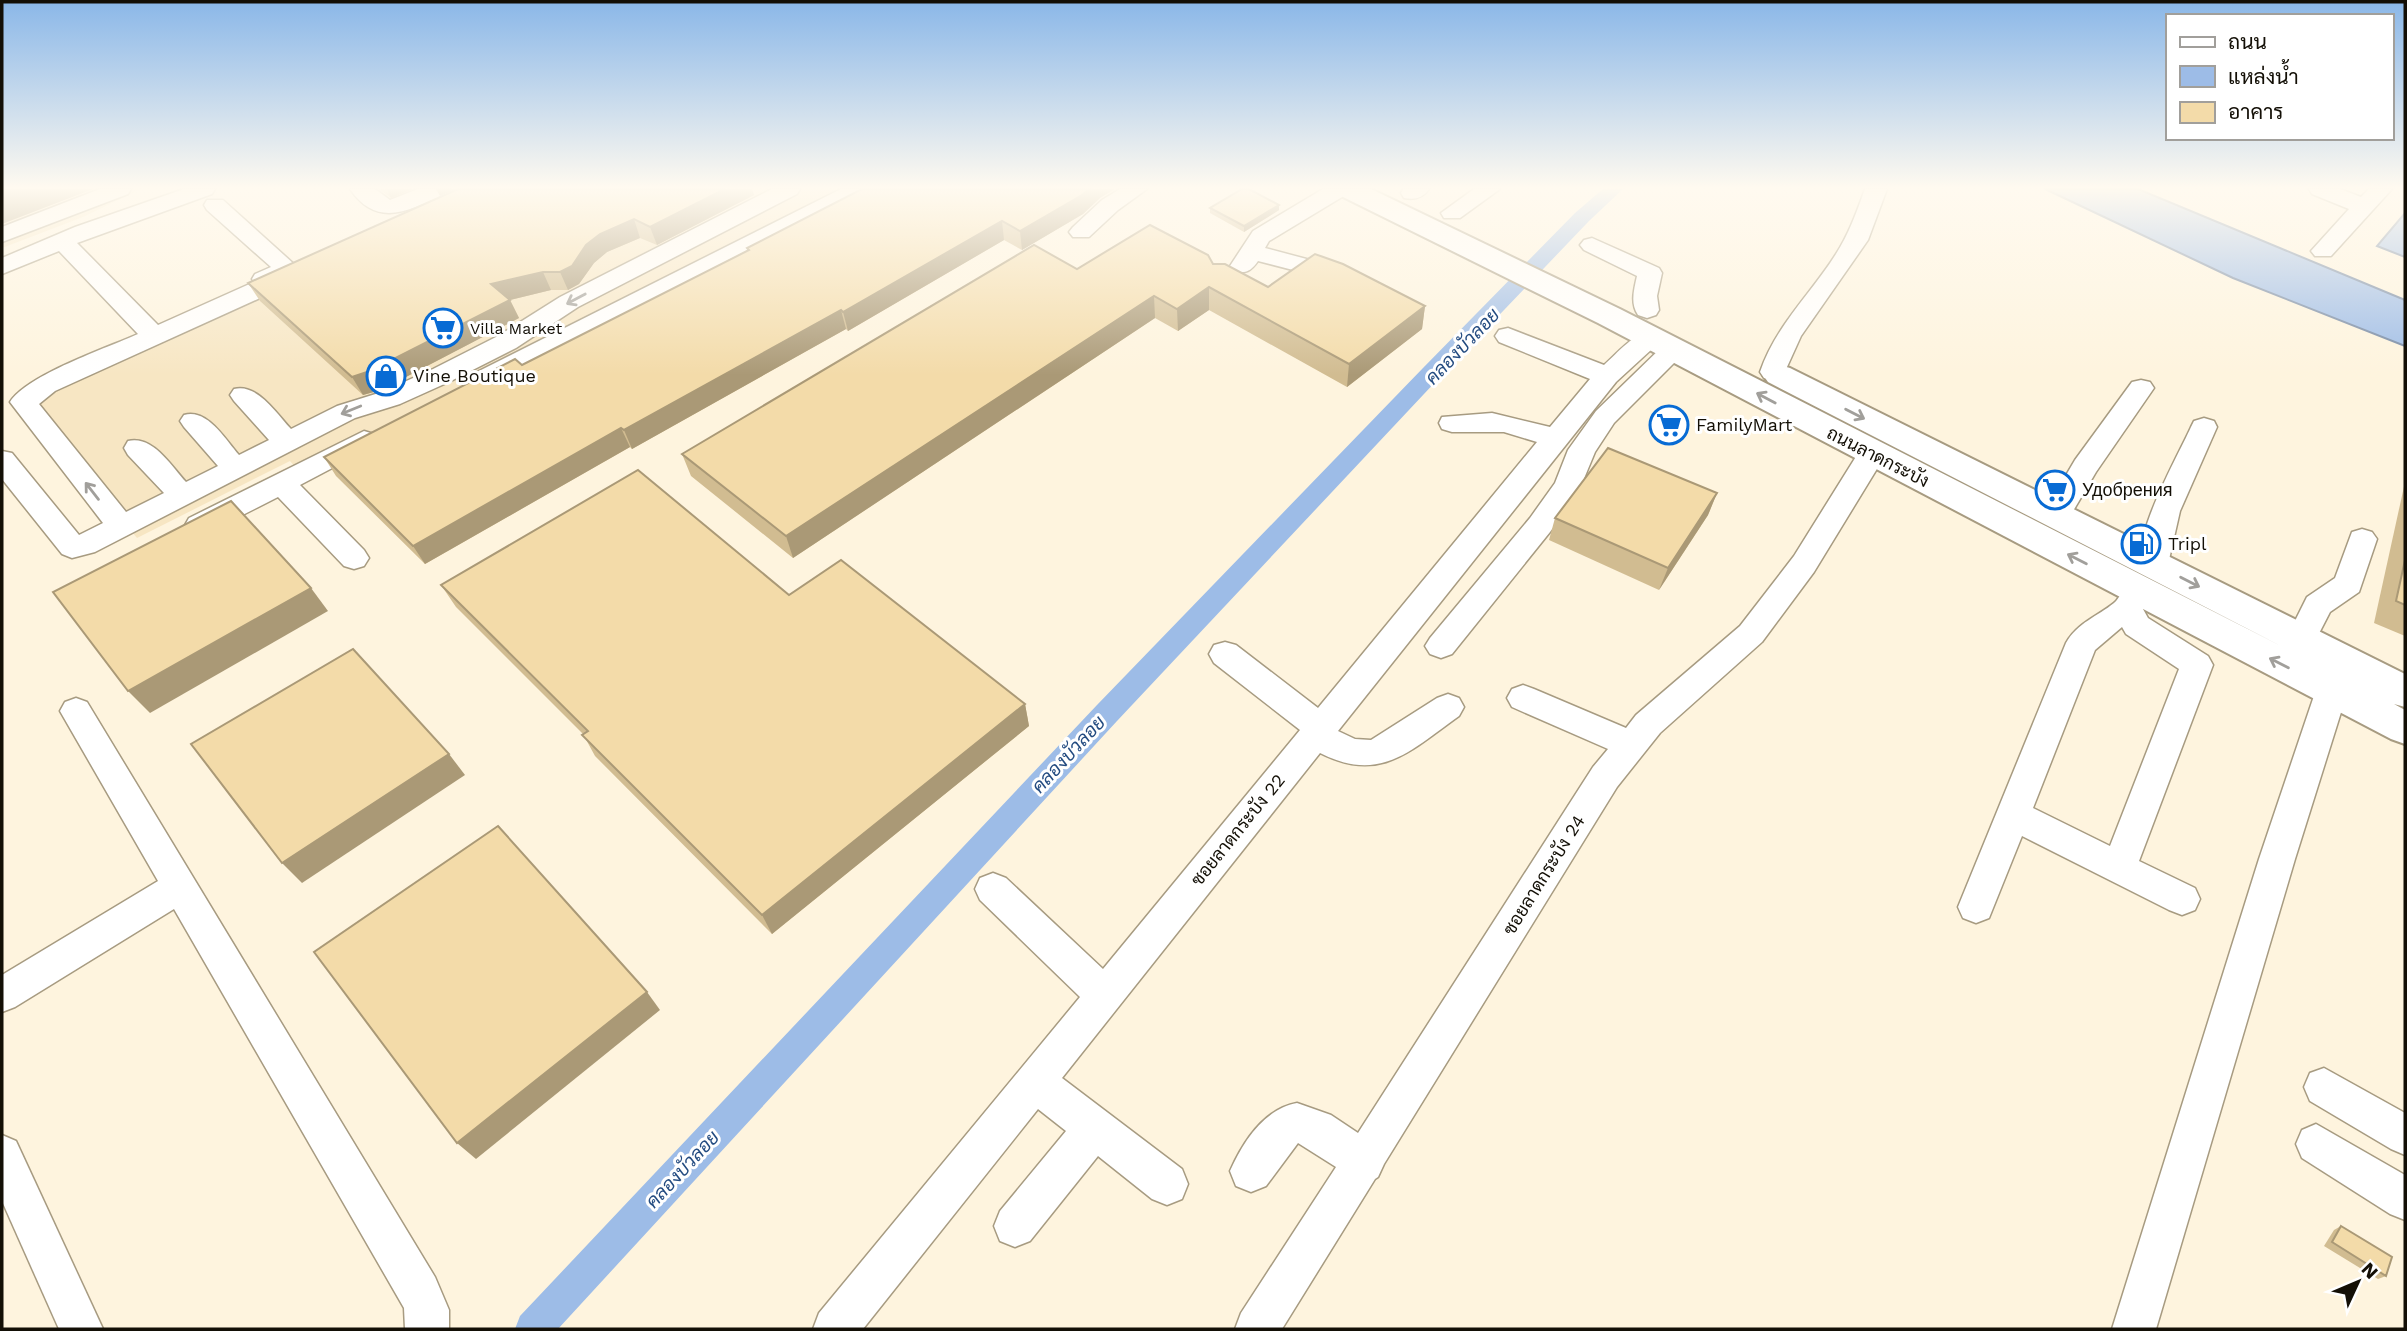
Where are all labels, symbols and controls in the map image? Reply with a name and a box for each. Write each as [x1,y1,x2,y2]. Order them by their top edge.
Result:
legend [2166,14,2393,140]
text: ถนน [2228,29,2267,54]
text: แหล่งน้ำ [2228,59,2299,89]
text: อาคาร [2228,99,2284,124]
one-way arrow [566,292,586,306]
water label: คลองบัวลอย [1420,303,1505,389]
supermarket icon: Villa Market [422,307,464,349]
place label: Villa Market [470,319,562,338]
shop icon: Vine Boutique [365,355,407,397]
place label: Vine Boutique [413,365,536,386]
one-way arrow [1756,391,1777,404]
supermarket icon: FamilyMart [1648,404,1690,446]
one-way arrow [341,405,362,418]
one-way arrow [1844,408,1865,421]
place label: FamilyMart [1696,414,1793,435]
street label: ถนนลาดกระบัง [1824,422,1933,491]
supermarket icon: Удобрения [2034,469,2076,511]
place label: Удобрения [2082,479,2173,500]
one-way arrow [84,483,99,501]
fuel station icon: Tripl [2120,523,2162,565]
place label: Tripl [2168,533,2207,554]
one-way arrow [2067,552,2088,565]
one-way arrow [2179,576,2200,590]
one-way arrow [2269,656,2290,670]
water label: คลองบัวลอย [1027,711,1110,798]
street label: ซอยลาดกระบัง 22 [1186,770,1289,890]
street label: ซอยลาดกระบัง 24 [1498,811,1589,939]
water label: คลองบัวลอย [641,1126,724,1213]
north arrow [2323,1247,2393,1317]
text: N [2357,1257,2383,1284]

